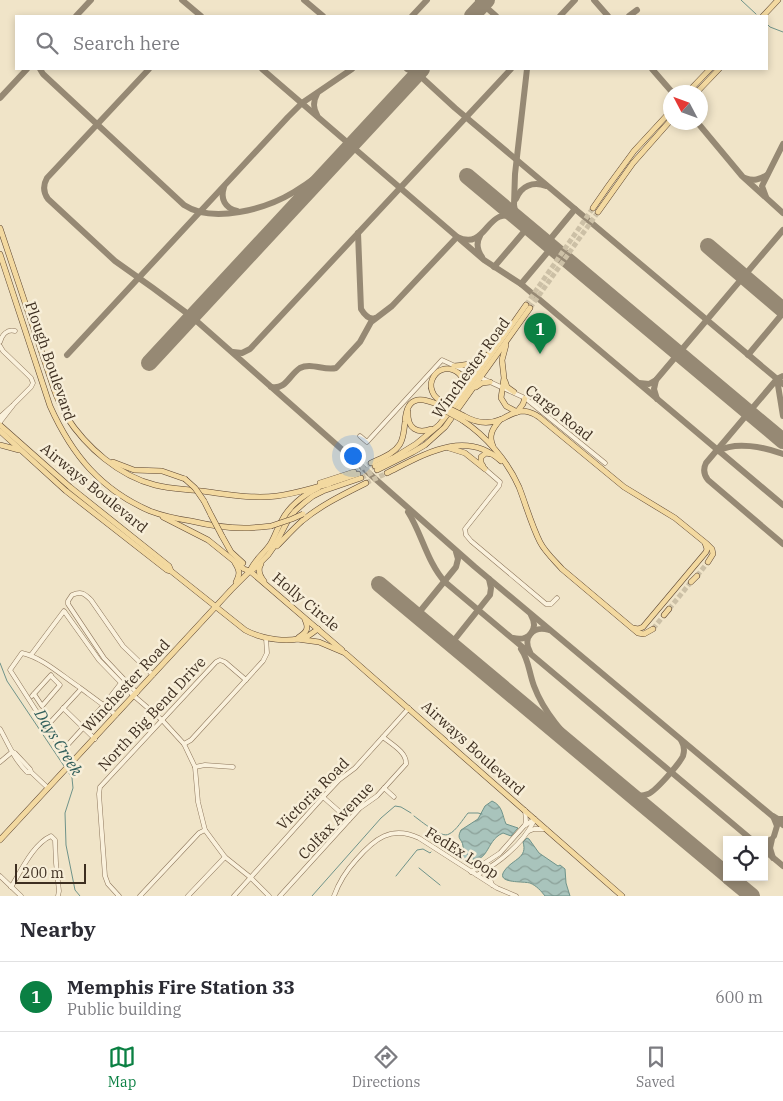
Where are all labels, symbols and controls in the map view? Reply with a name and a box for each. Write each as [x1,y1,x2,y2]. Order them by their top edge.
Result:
search box [15,15,768,70]
icon: search [33,29,61,57]
text: Search here [73,31,180,55]
north arrow [663,85,708,130]
street label: Plough Boulevard [21,299,80,423]
street label: Winchester Road [428,313,514,422]
pin: 1 [524,313,556,354]
street label: Cargo Road [522,380,597,445]
street label: Airways Boulevard [37,439,152,537]
your location [340,443,366,469]
street label: Holly Circle [269,568,344,635]
street label: Winchester Road [78,635,174,736]
street label: North Big Bend Drive [94,652,210,775]
street label: Airways Boulevard [418,696,529,799]
water label: Days Creek [30,704,88,779]
street label: Victoria Road [272,753,353,834]
street label: Colfax Avenue [294,778,377,863]
street label: FedEx Loop [422,823,502,883]
map controls [723,836,768,881]
button: locate [723,836,768,881]
scale bar [15,861,86,884]
text: 200 m [22,864,64,882]
text: Nearby [20,915,96,943]
text: Memphis Fire Station 33 [67,975,295,999]
text: 1 [31,987,41,1007]
text: 600 m [715,987,763,1007]
text: Public building [67,999,181,1019]
tab: Map [108,1043,136,1091]
tab: Directions [352,1043,420,1091]
tab: Saved [636,1043,675,1091]

